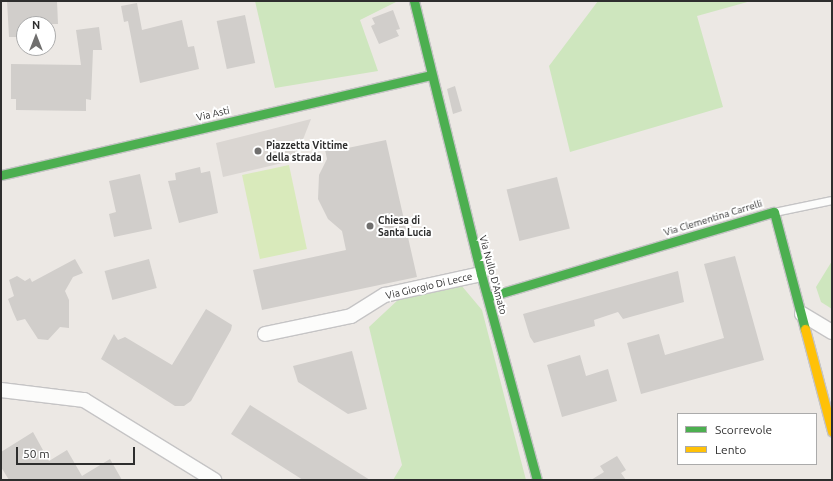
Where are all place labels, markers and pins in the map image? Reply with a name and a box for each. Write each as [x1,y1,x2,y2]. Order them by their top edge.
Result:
place label: Piazzetta Vittime della strada [266,139,348,162]
marker: Piazzetta Vittime della strada [253,146,263,156]
place label: Chiesa di Santa Lucia [378,214,431,238]
marker: Chiesa di Santa Lucia [365,221,375,231]

